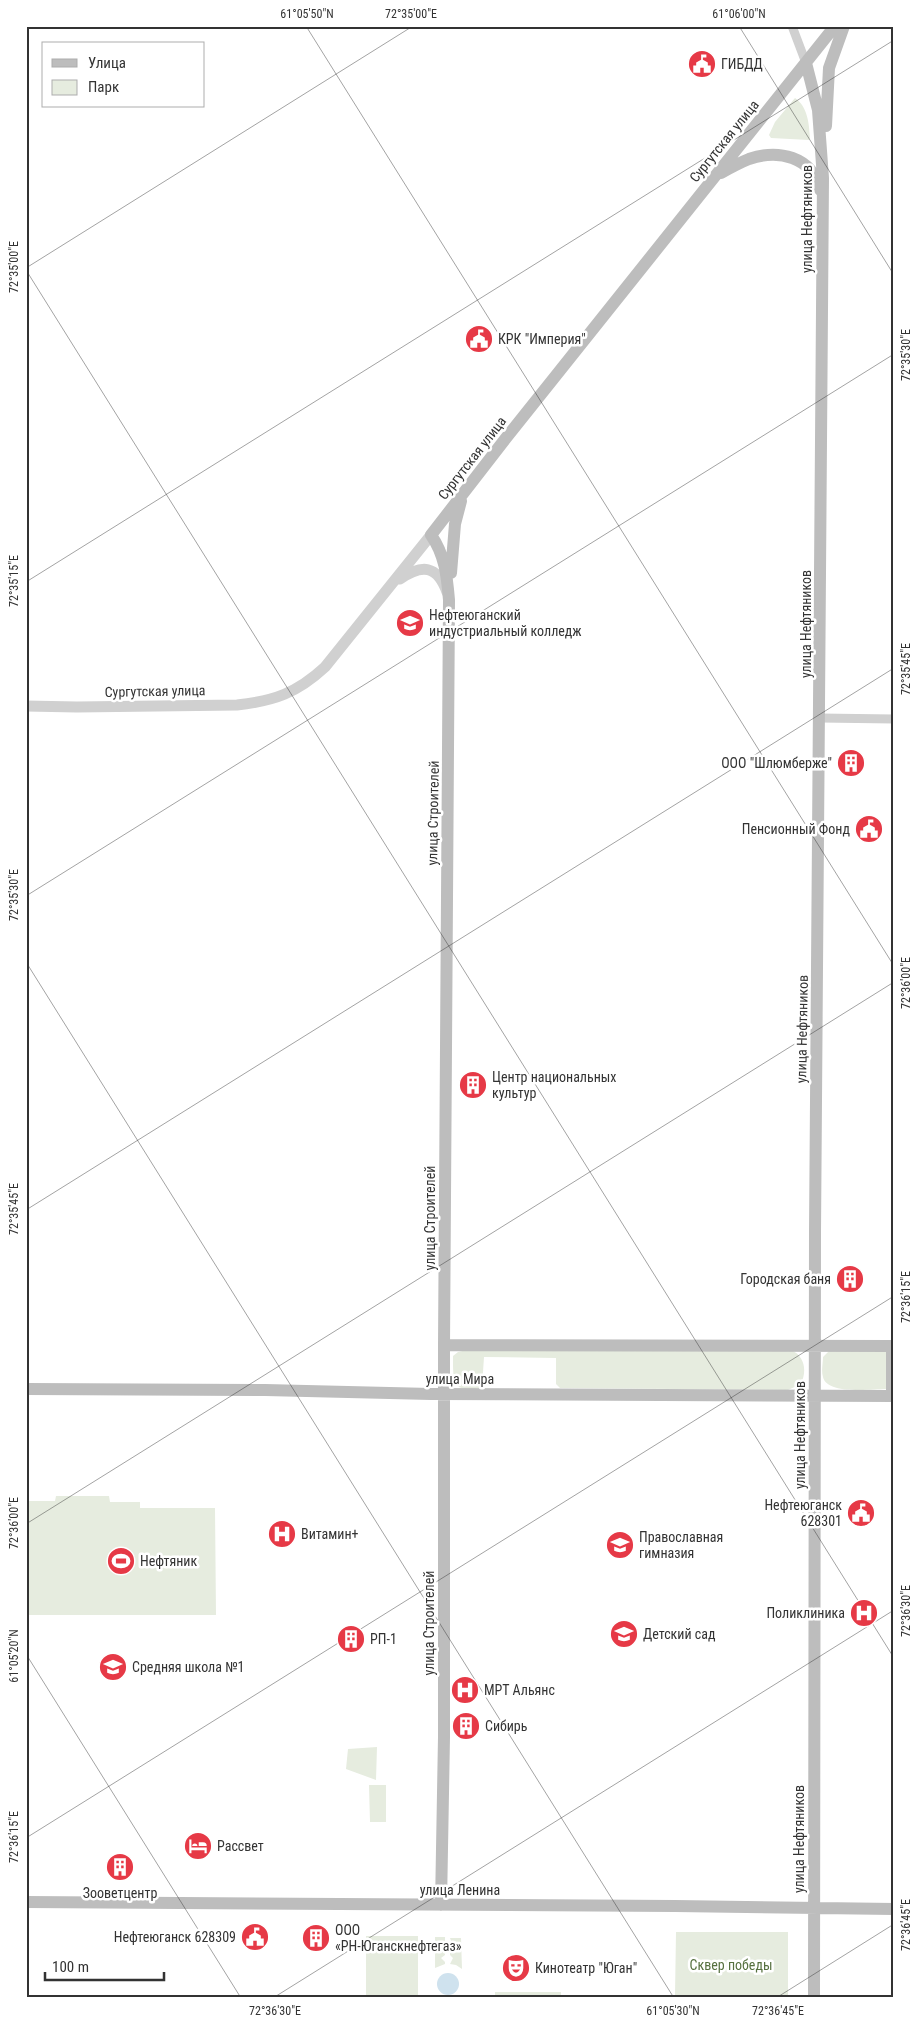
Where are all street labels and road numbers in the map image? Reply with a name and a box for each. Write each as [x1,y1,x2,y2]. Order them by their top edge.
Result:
street label: Сургутская улица [686,97,762,185]
street label: улица Нефтяников [799,165,815,273]
street label: Сургутская улица [435,413,509,503]
street label: улица Нефтяников [798,570,814,678]
street label: Сургутская улица [104,682,206,700]
street label: улица Строителей [424,760,442,866]
street label: улица Нефтяников [793,975,811,1083]
street label: улица Строителей [422,1166,438,1270]
street label: улица Мира [426,1371,494,1387]
street label: улица Нефтяников [792,1381,808,1489]
street label: улица Строителей [421,1571,437,1675]
street label: улица Нефтяников [791,1785,807,1893]
street label: улица Ленина [420,1882,500,1898]

